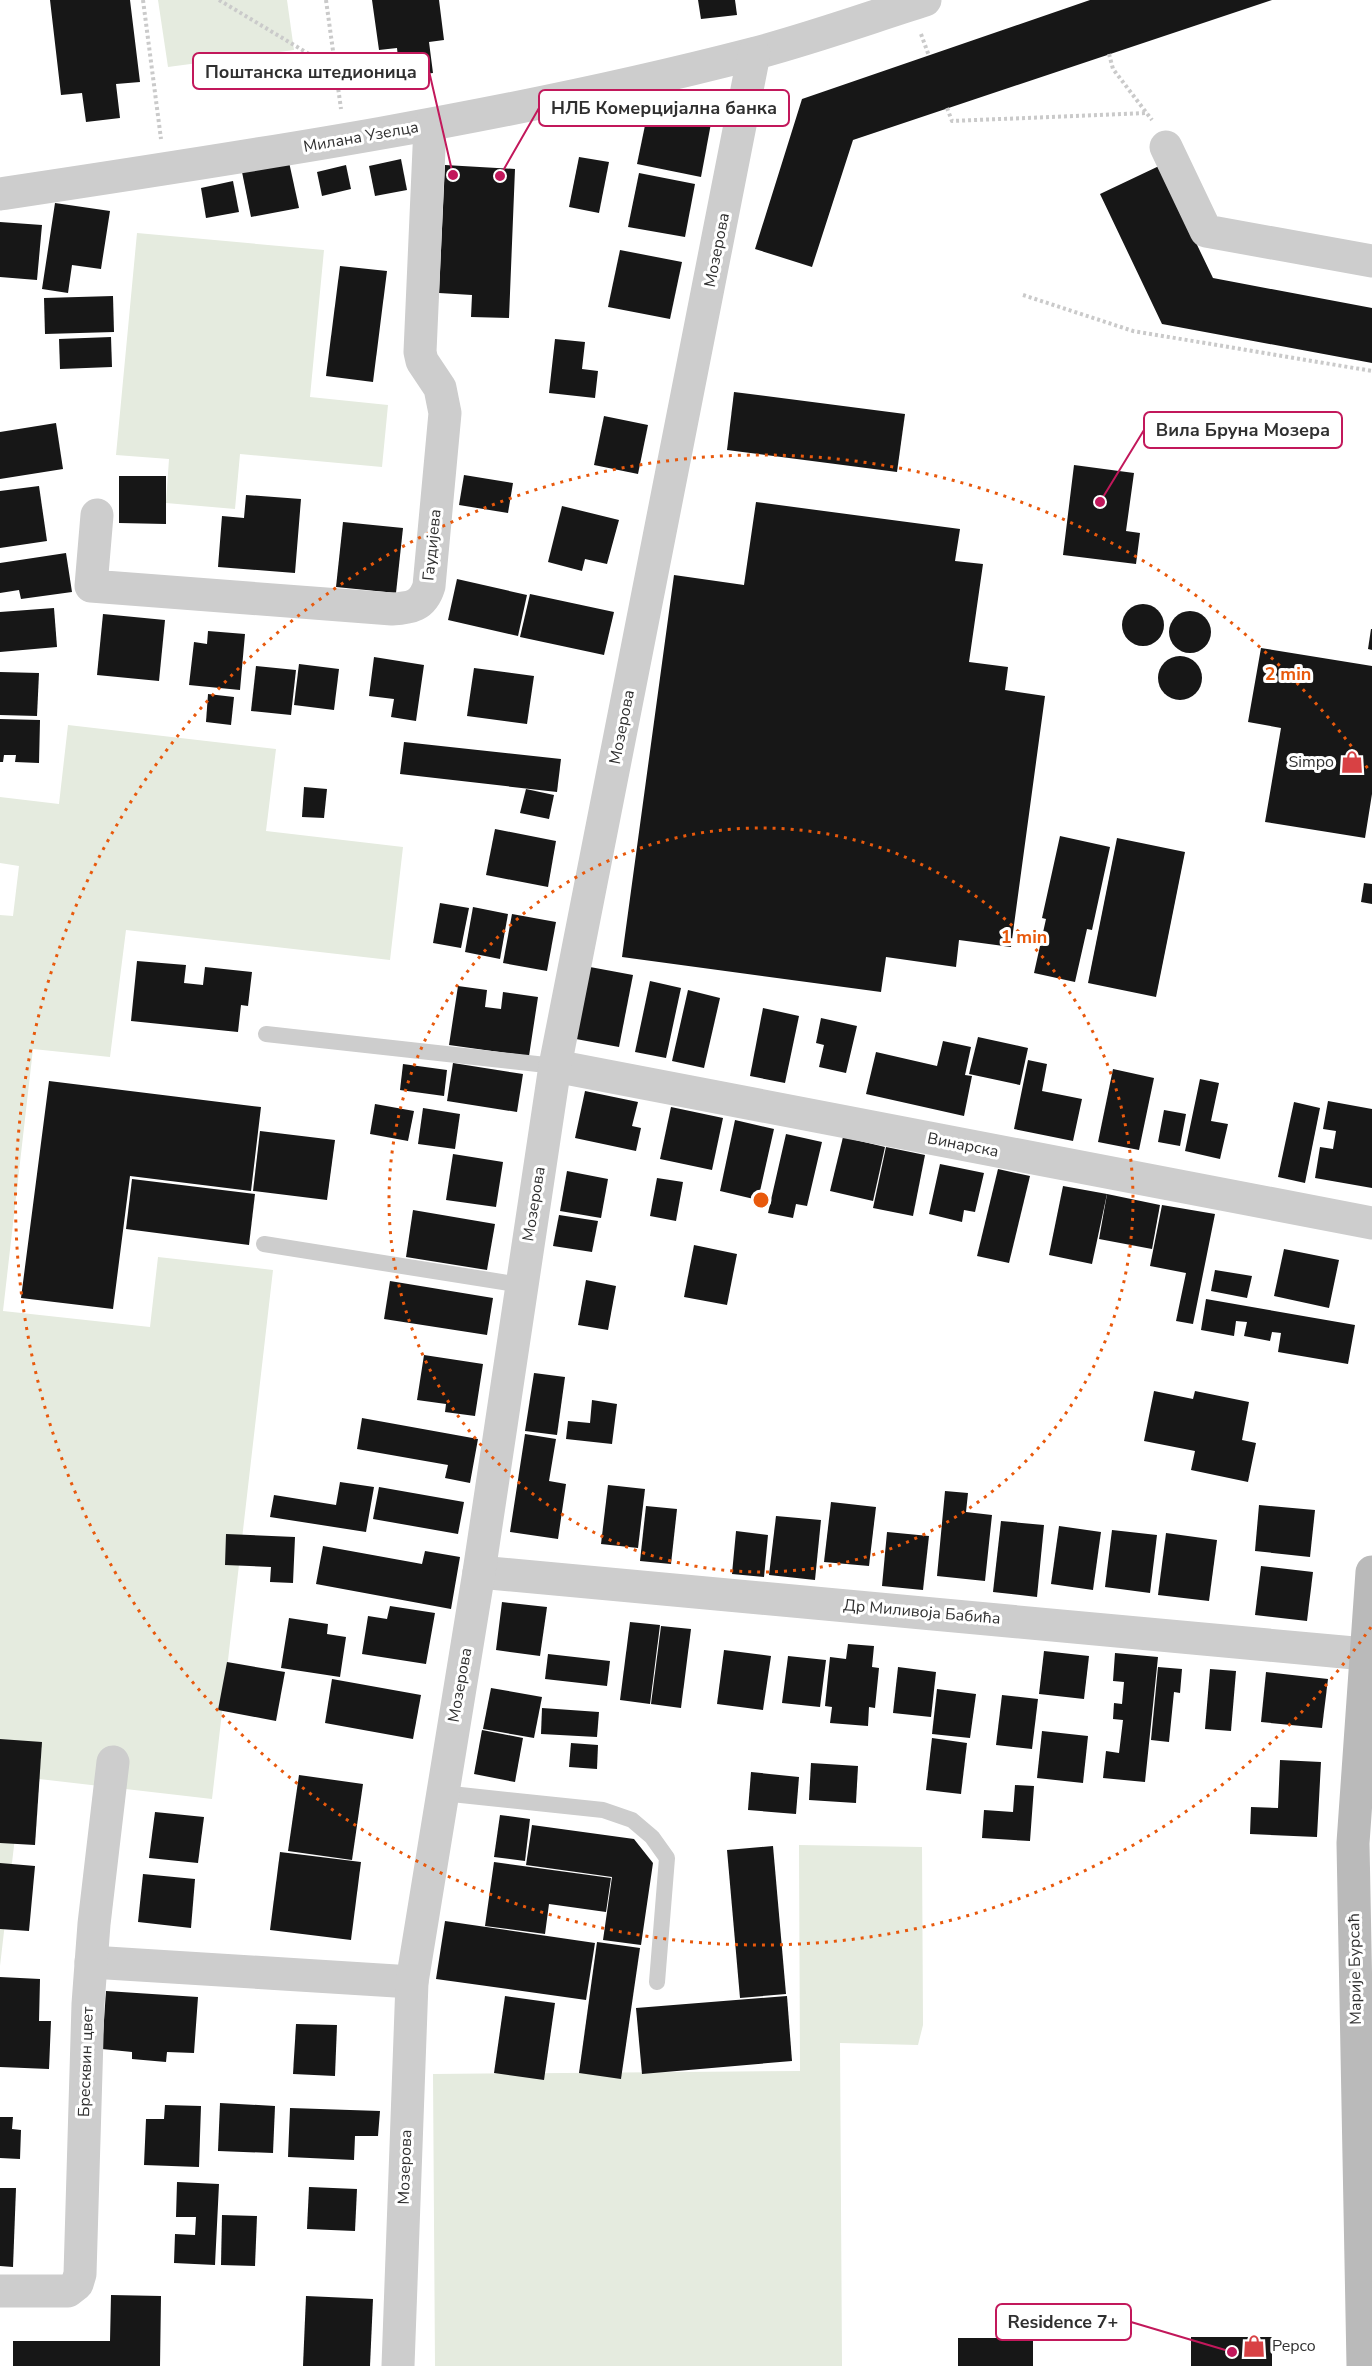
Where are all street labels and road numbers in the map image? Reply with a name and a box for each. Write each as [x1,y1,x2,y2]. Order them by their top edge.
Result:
street label: Милана Узелца [302,116,420,158]
street label: Мозерова [699,211,735,289]
street label: Гаудијева [417,508,447,582]
street label: Мозерова [604,688,640,766]
street label: Винарска [925,1127,1001,1163]
street label: Мозерова [517,1165,551,1243]
street label: Др Миливоја Бабића [843,1594,1001,1630]
street label: Мозерова [443,1646,477,1724]
street label: Марије Бурсаћ [1343,1913,1367,2025]
street label: Бресквин цвет [73,2006,99,2118]
street label: Мозерова [393,2129,417,2205]

